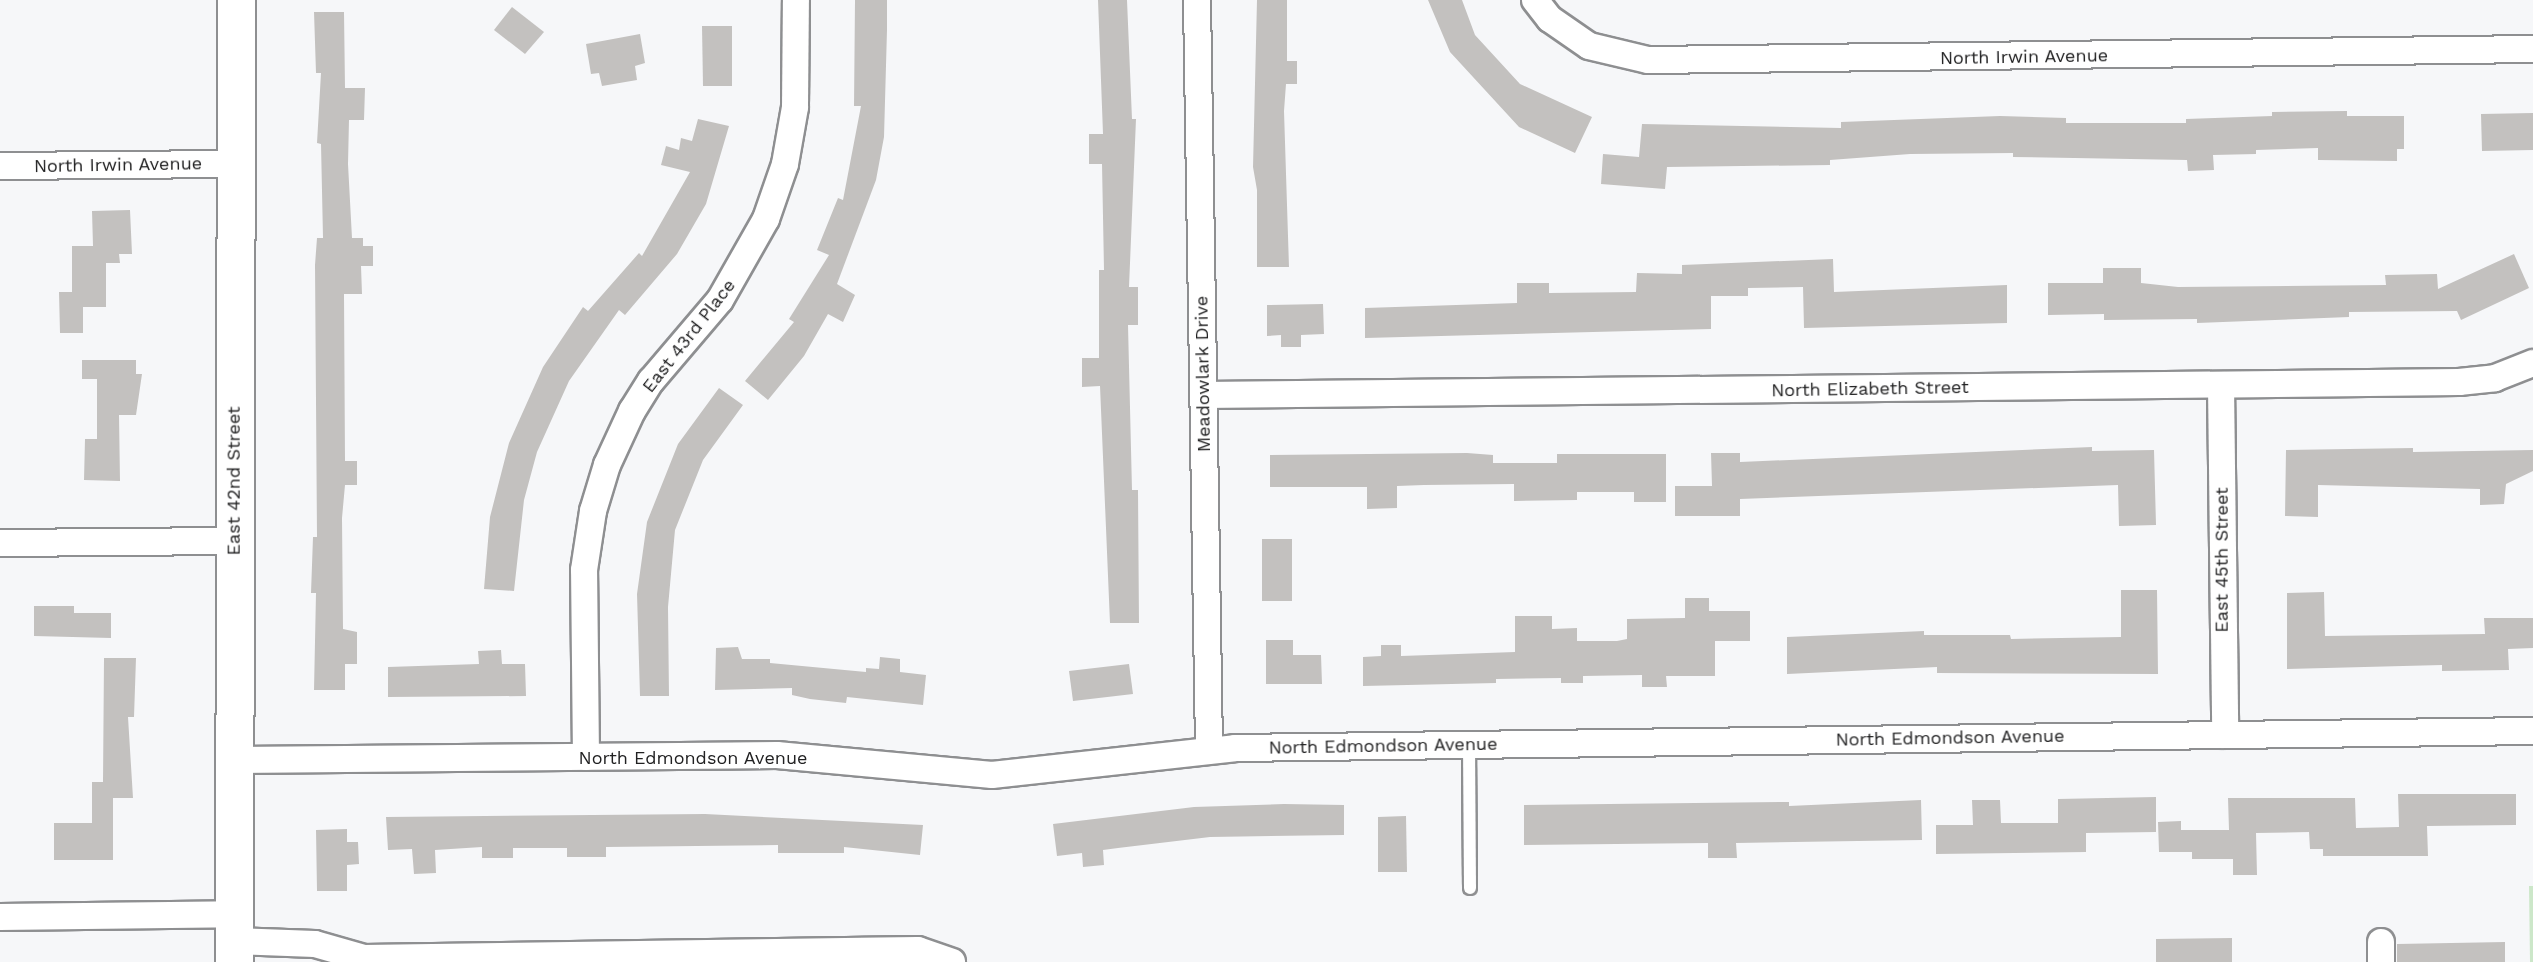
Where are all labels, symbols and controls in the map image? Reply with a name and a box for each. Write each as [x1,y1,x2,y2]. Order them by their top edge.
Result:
street label: North Irwin Avenue [1939,45,2109,69]
street label: North Irwin Avenue [33,153,203,177]
street label: East 43rd Place [638,275,740,397]
street label: Meadowlark Drive [1191,295,1215,453]
street label: North Elizabeth Street [1771,376,1969,402]
street label: East 42nd Street [223,406,245,556]
street label: East 45th Street [2211,487,2233,633]
street label: North Edmondson Avenue [1835,725,2065,751]
street label: North Edmondson Avenue [1268,733,1498,759]
street label: North Edmondson Avenue [578,747,808,769]

